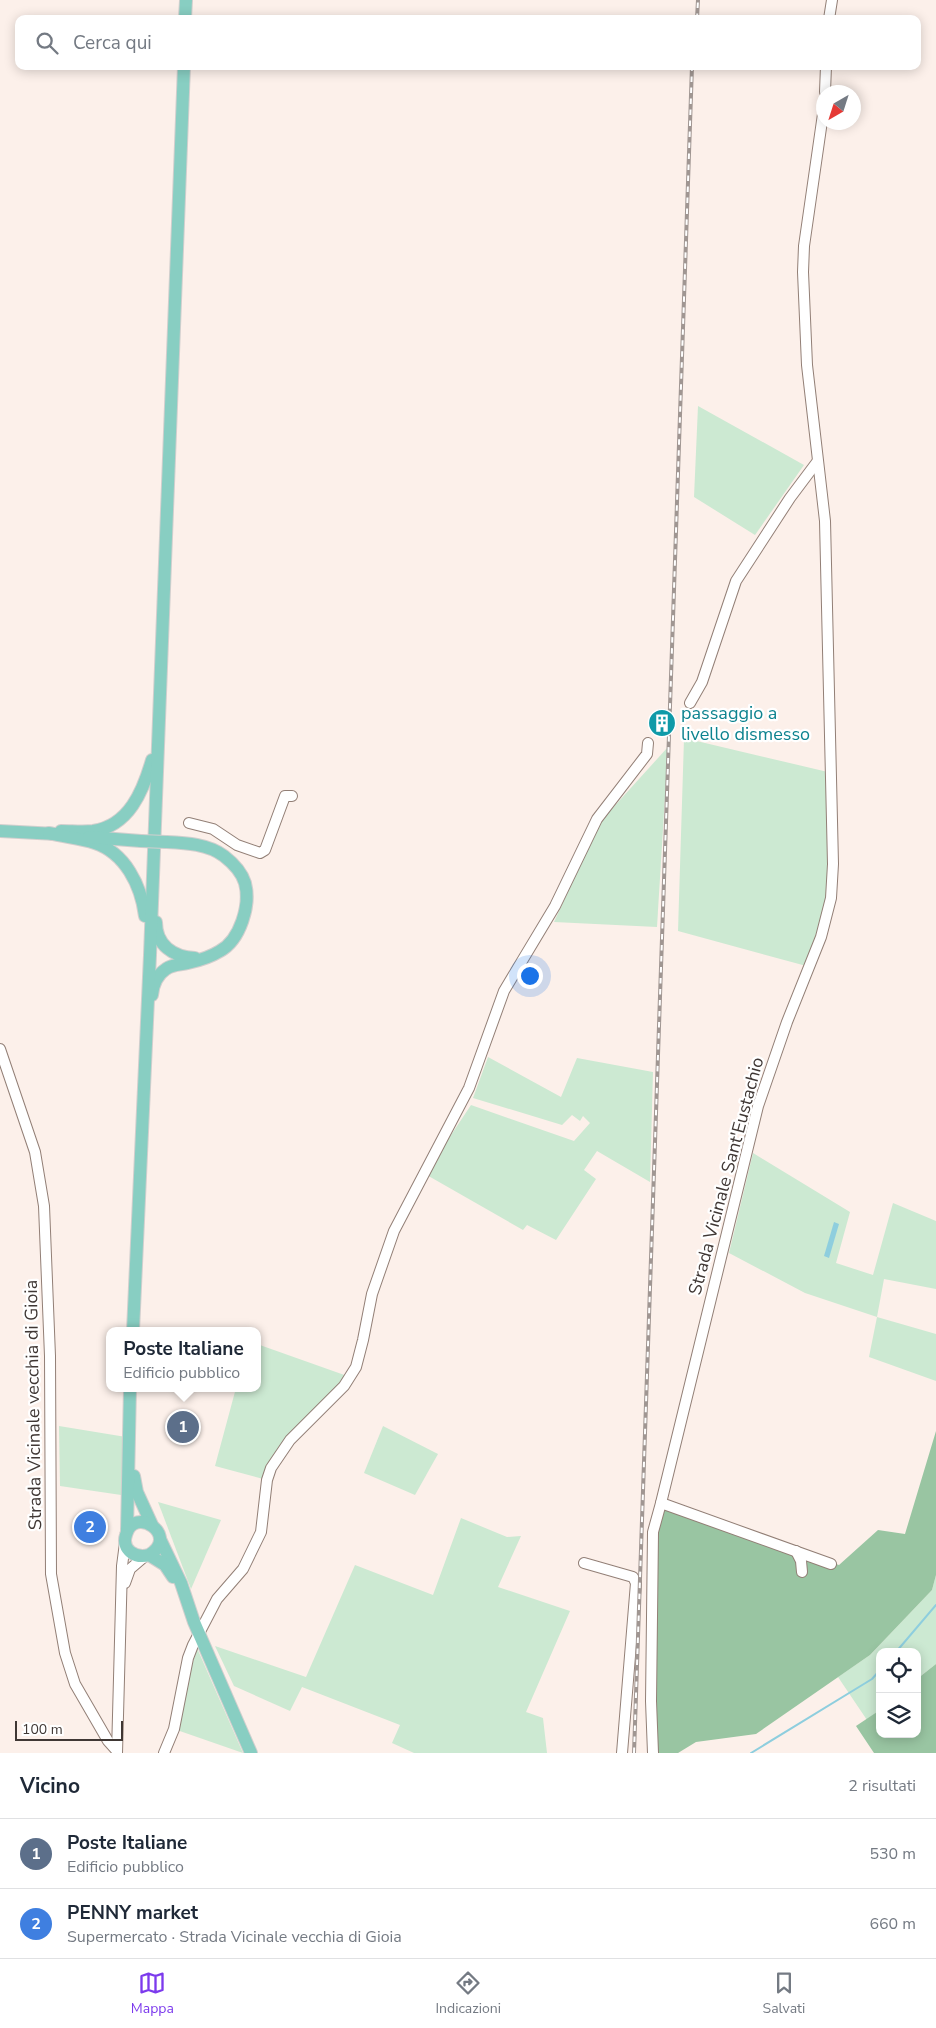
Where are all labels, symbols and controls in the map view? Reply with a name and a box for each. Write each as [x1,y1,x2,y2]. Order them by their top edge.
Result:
search box [15,15,921,70]
icon: search [33,29,61,57]
text: Cerca qui [73,30,152,56]
north arrow [816,85,861,130]
place label: passaggio a livello dismesso [681,701,810,746]
building icon: passaggio a livello dismesso [647,708,677,738]
your location [517,963,543,989]
street label: Strada Vicinale Sant'Eustachio [683,1055,769,1297]
street label: Strada Vicinale vecchia di Gioia [19,1280,47,1530]
popup [106,1327,261,1392]
text: Poste Italiane [123,1336,244,1362]
text: Edificio pubblico [123,1362,240,1384]
pin: 1 [167,1408,199,1446]
pin: 2 [74,1508,106,1546]
map controls [876,1648,921,1738]
button: locate [876,1648,921,1693]
button: layers [876,1693,921,1738]
scale bar [15,1718,122,1741]
text: 100 m [22,1720,63,1739]
text: Vicino [20,1772,80,1800]
text: 2 risultati [848,1775,916,1797]
text: Poste Italiane [67,1830,187,1856]
text: 1 [31,1843,41,1865]
text: 530 m [869,1843,916,1865]
text: Edificio pubblico [67,1856,184,1878]
text: PENNY market [67,1900,198,1926]
text: 2 [31,1913,41,1935]
text: 660 m [869,1913,916,1935]
text: Supermercato · Strada Vicinale vecchia di Gioia [67,1926,402,1948]
tab: Mappa [131,1969,174,2018]
tab: Indicazioni [435,1969,501,2018]
tab: Salvati [763,1969,805,2018]

